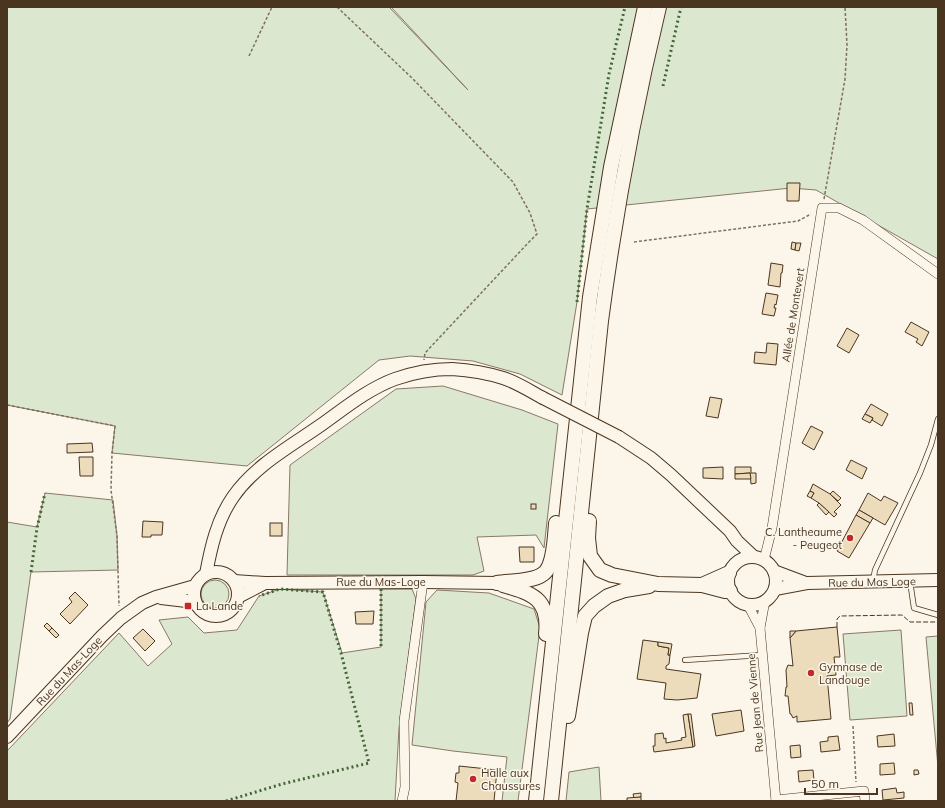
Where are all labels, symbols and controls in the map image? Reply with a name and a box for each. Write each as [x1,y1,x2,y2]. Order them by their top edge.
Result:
street label: Allée de Montevert [779,267,807,363]
place label: C. Lantheaume - Peugeot [765,525,842,552]
marker: C. Lantheaume - Peugeot [845,533,855,543]
street label: Rue du Mas Loge [828,574,916,590]
street label: Rue du Mas-Loge [336,575,426,589]
place label: La Lande [196,599,243,613]
marker: La Lande [183,601,193,611]
street label: Rue du Mas-Loge [33,633,105,709]
street label: Rue Jean de Vienne [744,653,766,753]
place label: Gymnase de Landouge [819,660,882,687]
marker: Gymnase de Landouge [806,668,816,678]
place label: Halle aux Chaussures [481,766,541,793]
scale bar [805,770,877,796]
marker: Halle aux Chaussures [468,774,478,784]
text: 50 m [811,776,839,791]

